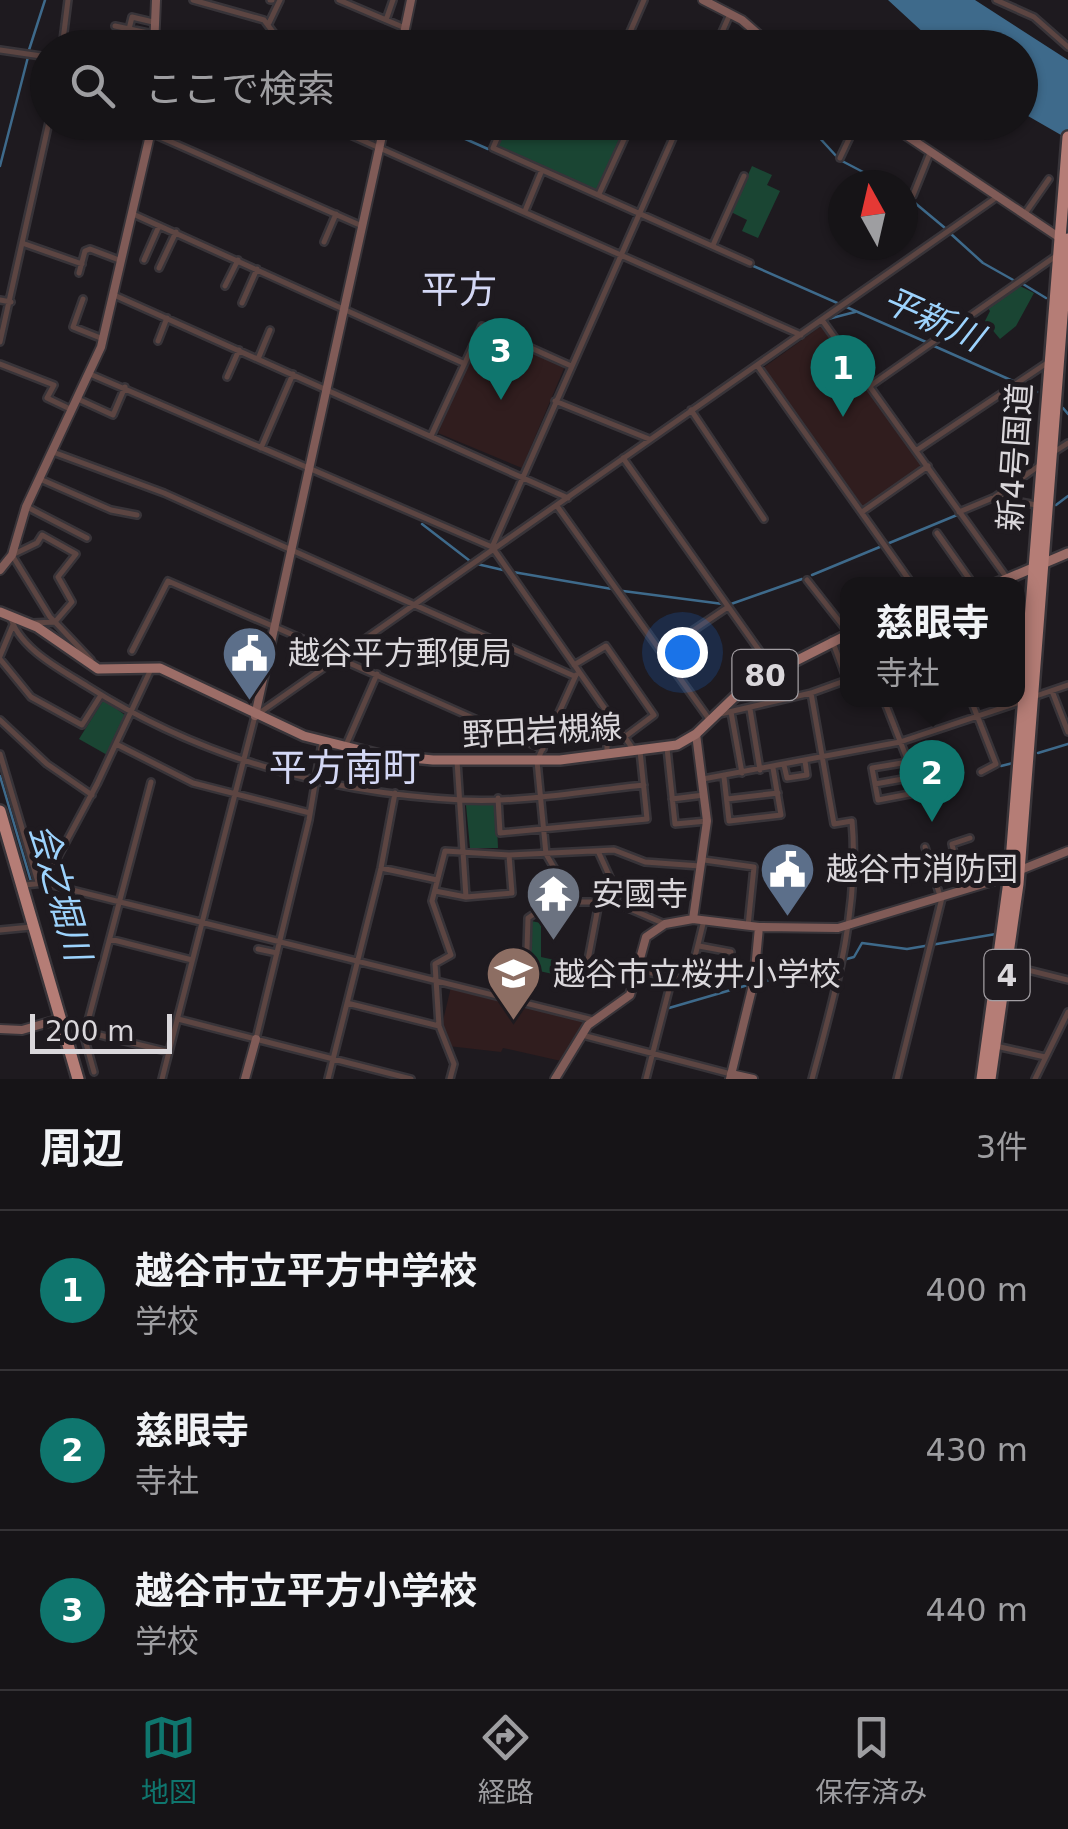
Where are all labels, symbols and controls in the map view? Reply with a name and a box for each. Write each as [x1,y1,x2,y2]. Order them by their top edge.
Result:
search box [30,30,1038,140]
icon: search [65,58,120,113]
text: ここで検索 [145,67,335,111]
north arrow [828,170,918,260]
district label: 平方 [421,268,497,312]
water label: 平新川 [877,279,993,360]
pin: 3 [468,318,534,400]
pin: 1 [810,334,876,417]
street label: 新4号国道 [991,382,1039,532]
popup [840,577,1025,707]
text: 慈眼寺 [875,601,990,645]
public building icon: 越谷平方郵便局 [219,623,279,702]
your location [657,627,708,678]
place label: 越谷平方郵便局 [288,634,512,672]
road number: 80 [732,650,798,700]
text: 寺社 [875,654,940,692]
street label: 野田岩槻線 [461,708,623,754]
pin: 2 [900,740,964,822]
district label: 平方南町 [269,746,421,790]
water label: 会之堀川 [21,819,100,969]
public building icon: 越谷市消防団 [757,839,817,918]
place label: 越谷市消防団 [826,850,1018,888]
temple icon: 安國寺 [523,864,583,943]
place label: 安國寺 [592,875,688,913]
school or university icon: 越谷市立桜井小学校 [484,944,544,1023]
road number: 4 [984,950,1030,1000]
place label: 越谷市立桜井小学校 [553,955,841,993]
scale bar [30,1009,172,1054]
text: 200 m [45,1015,135,1048]
text: 周辺 [40,1124,124,1173]
text: 3件 [976,1128,1028,1166]
text: 越谷市立平方中学校 [135,1249,477,1293]
text: 1 [61,1271,84,1309]
text: 400 m [926,1271,1028,1309]
text: 学校 [135,1302,199,1340]
text: 慈眼寺 [135,1409,249,1453]
text: 2 [61,1431,84,1469]
text: 430 m [926,1431,1028,1469]
text: 寺社 [135,1462,199,1500]
text: 越谷市立平方小学校 [135,1569,477,1613]
text: 3 [61,1591,84,1629]
text: 440 m [926,1591,1028,1629]
text: 学校 [135,1622,199,1660]
tab: 地図 [141,1710,197,1810]
tab: 経路 [478,1710,534,1810]
tab: 保存済み [815,1710,927,1810]

